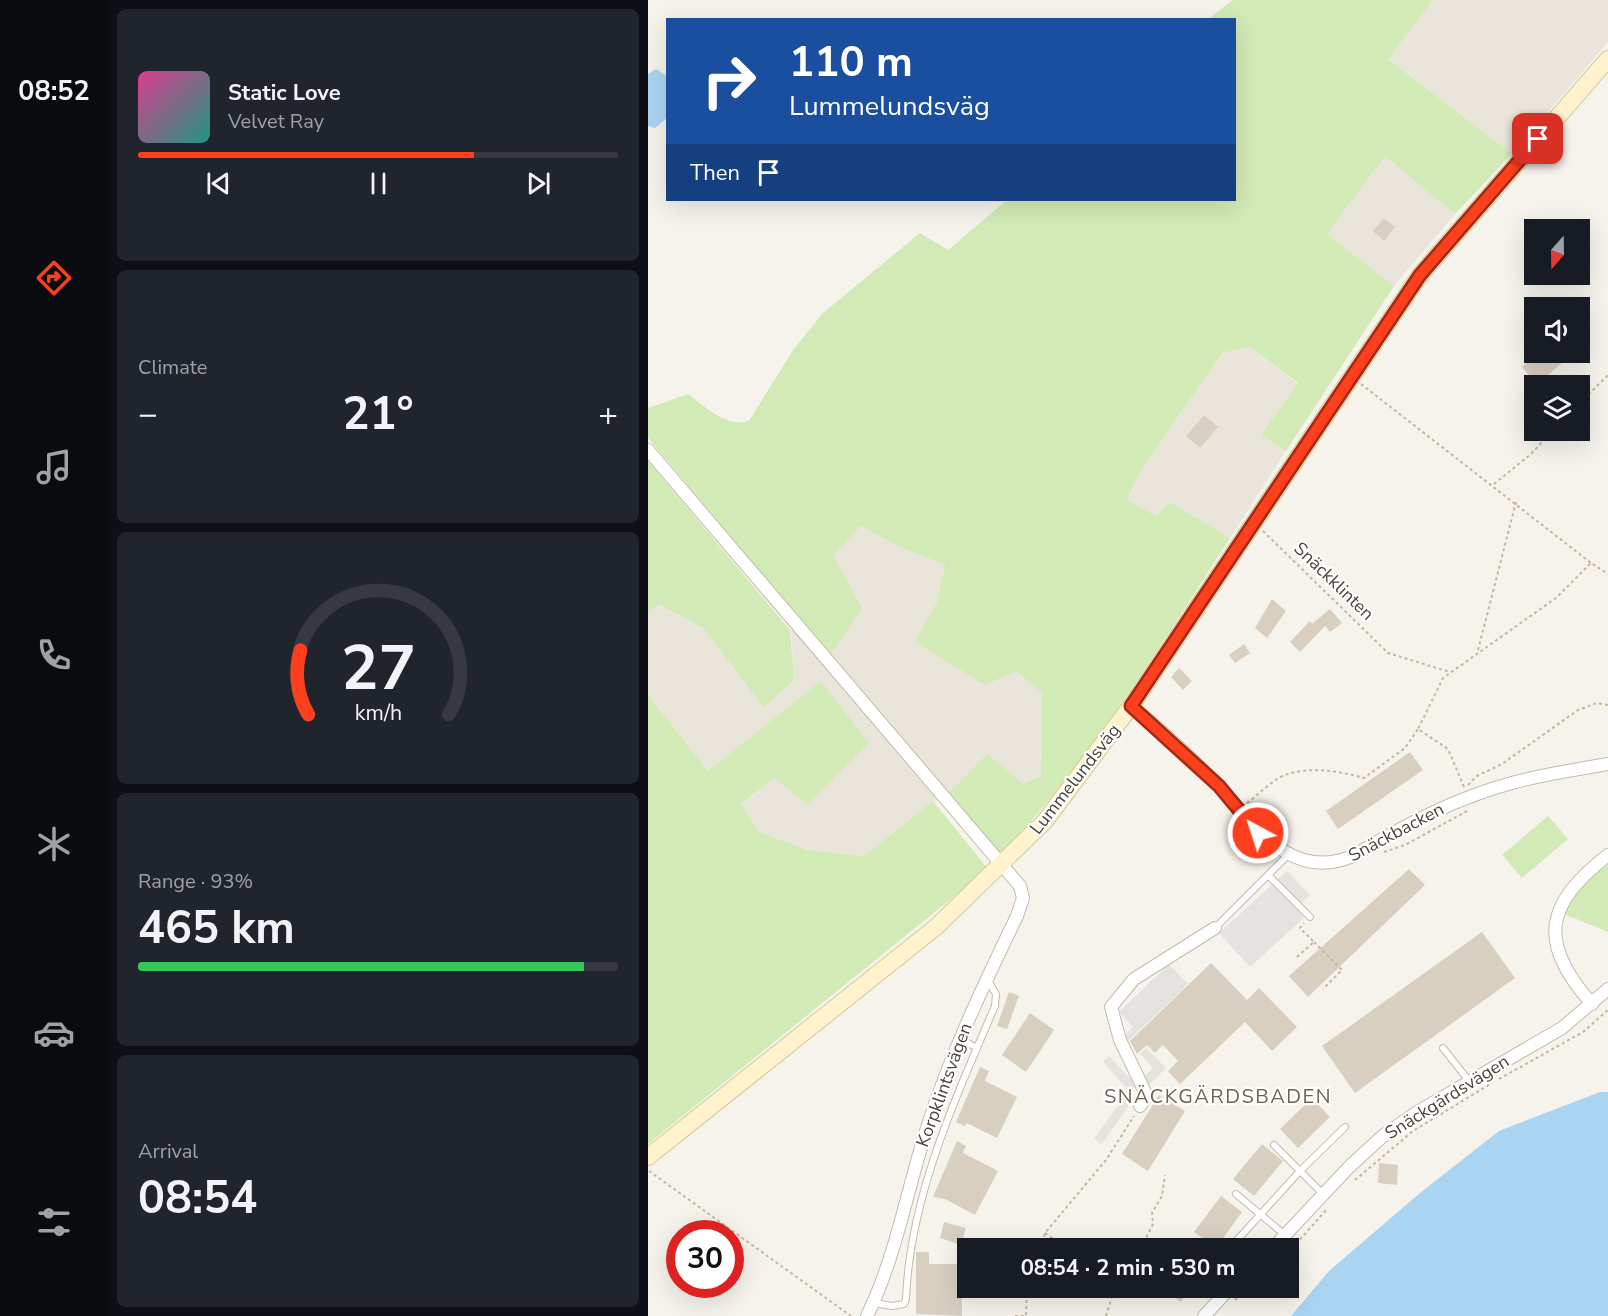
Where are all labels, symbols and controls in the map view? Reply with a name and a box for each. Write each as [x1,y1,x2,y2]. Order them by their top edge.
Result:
text: 110 m [789,34,913,91]
icon: right [690,42,768,120]
text: 08:52 [18,73,90,110]
text: Static Love [228,78,341,108]
text: Lummelundsväg [789,88,990,125]
text: Velvet Ray [228,108,324,135]
pin [1512,113,1563,164]
icon: arrive [1521,122,1554,155]
icon: arrive [752,156,785,189]
text: Then [690,158,740,188]
icon: previous [202,167,235,200]
icon: pause [362,167,395,200]
icon: next [522,167,555,200]
north arrow [1524,219,1590,285]
map controls [1524,219,1590,441]
icon: directions [33,257,75,299]
button: sound [1524,297,1590,363]
text: Climate [138,354,207,381]
button: layers [1524,375,1590,441]
text: 21° [342,384,414,445]
text: − [138,392,158,437]
text: + [598,392,618,437]
icon: music [33,446,75,488]
street label: Snäckklinten [1289,537,1379,625]
text: 27 [341,626,415,711]
icon: phone [33,634,75,676]
text: km/h [354,698,402,728]
street label: Lummelundsväg [1024,719,1126,839]
street label: Snäckbacken [1344,797,1448,867]
position arrow [1226,801,1290,865]
icon: climate [33,823,75,865]
text: Range · 93% [138,868,253,895]
text: 465 km [138,898,295,959]
icon: car [33,1012,75,1054]
street label: Korpklintsvägen [910,1020,978,1150]
street label: Snäckgärdsvägen [1380,1049,1514,1145]
district label: SNÄCKGÄRDSBADEN [1104,1083,1332,1110]
text: Arrival [138,1138,198,1165]
text: 08:54 [138,1168,257,1229]
icon: filters [33,1201,75,1243]
speed limit sign: 30 [666,1220,744,1298]
text: 08:54 · 2 min · 530 m [1021,1253,1235,1283]

